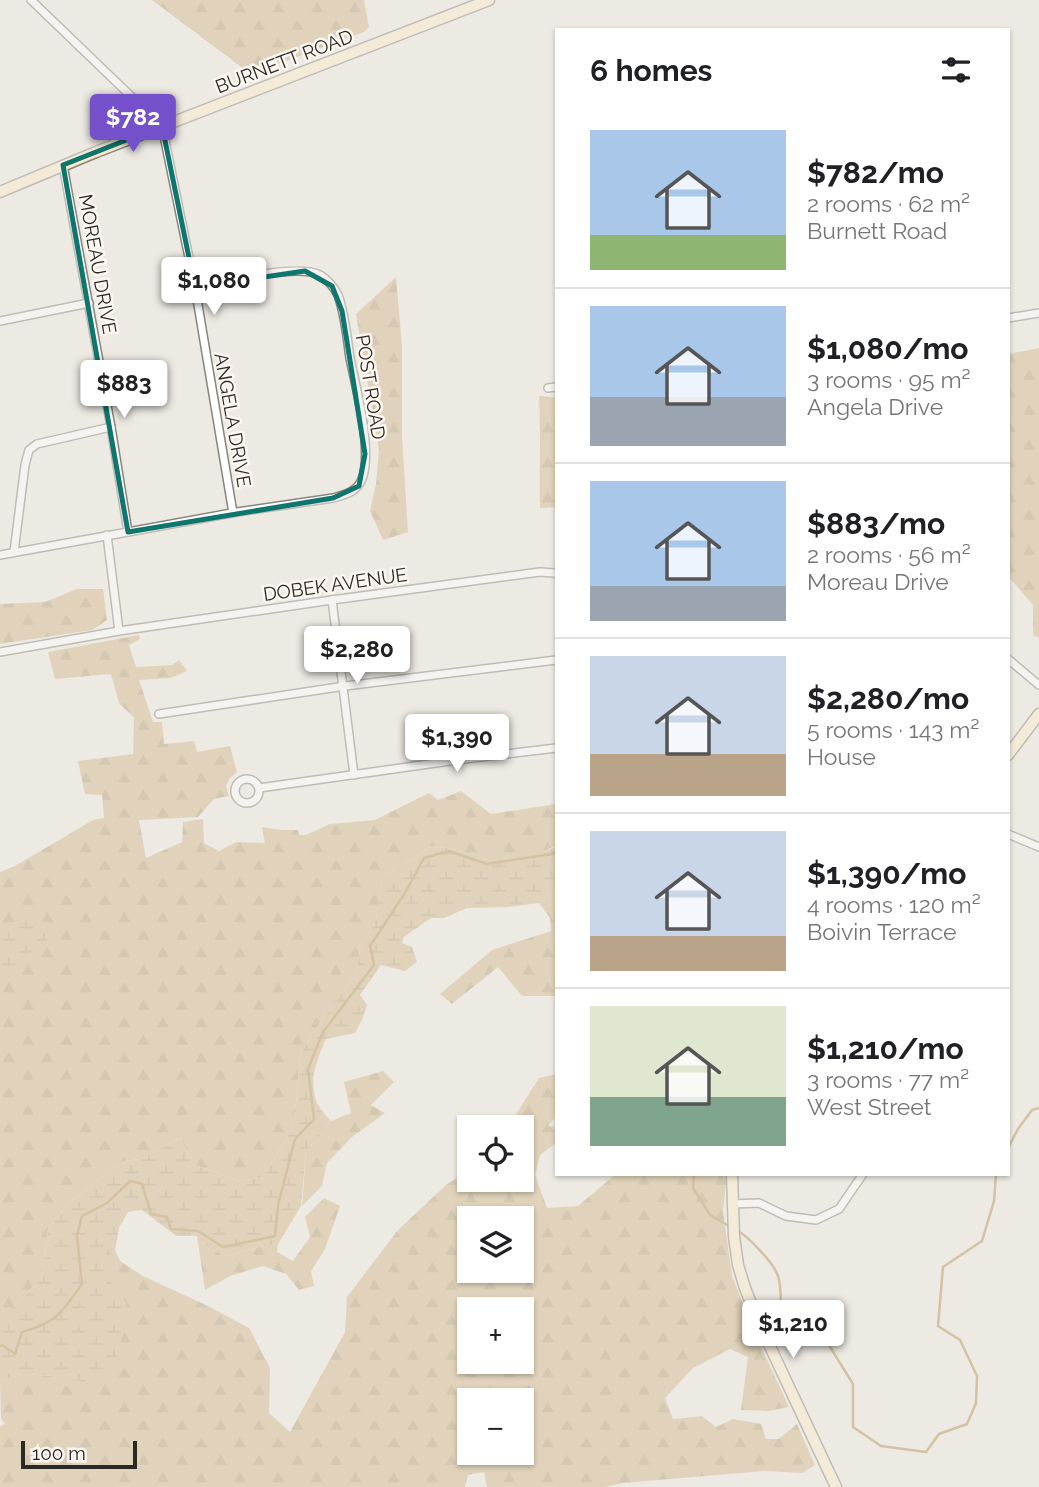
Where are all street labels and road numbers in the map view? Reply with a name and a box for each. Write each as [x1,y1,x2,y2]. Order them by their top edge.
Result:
street label: BURNETT ROAD [212,25,356,97]
street label: MOREAU DRIVE [75,192,121,336]
street label: POST ROAD [352,333,390,441]
street label: ANGELA DRIVE [210,351,256,489]
street label: DOBEK AVENUE [262,563,408,605]

